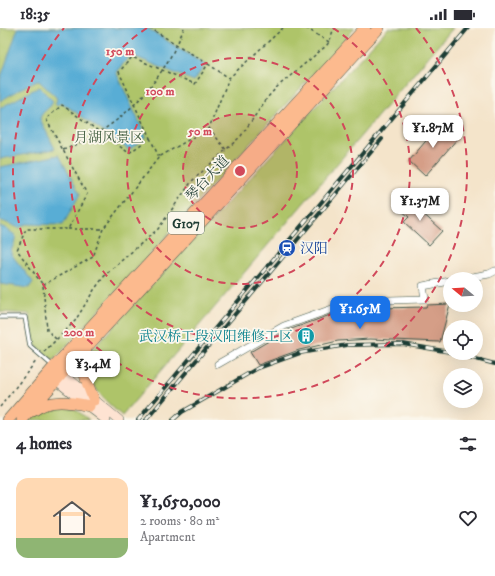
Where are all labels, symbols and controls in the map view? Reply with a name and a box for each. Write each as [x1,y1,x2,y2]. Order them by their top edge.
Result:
text: 18:35 [20,5,50,24]
text: 150 m [106,44,134,59]
text: 100 m [146,84,174,99]
pin: ¥1.87M [400,115,466,149]
text: ¥1.87M [412,120,454,136]
text: 50 m [187,124,212,139]
park label: 月湖风景区 [74,129,144,147]
street label: 琴台大道 [182,152,233,205]
centre of rings [233,164,247,178]
pin: ¥1.37M [387,188,453,222]
text: ¥1.37M [400,193,440,209]
road number: G107 [168,212,204,234]
station icon: 汉阳 [277,238,297,258]
place label: 汉阳 [300,240,328,258]
north arrow [443,272,483,312]
map controls [443,272,483,408]
pin: ¥1.65M [327,296,393,330]
text: ¥1.65M [339,301,381,317]
button: locate [443,320,483,360]
text: 200 m [64,325,94,340]
building icon: 武汉桥工段汉阳维修工区 [296,326,316,346]
place label: 武汉桥工段汉阳维修工区 [139,328,293,346]
pin: ¥3.4M [65,351,121,385]
text: ¥3.4M [75,356,111,372]
button: layers [443,368,483,408]
text: 4 homes [16,433,72,455]
icon: filters [457,433,479,455]
text: ¥1,650,000 [140,491,221,513]
icon: home [48,494,96,542]
icon: heart [457,507,479,529]
text: 2 rooms · 80 m² [140,513,219,529]
text: Apartment [140,529,195,545]

